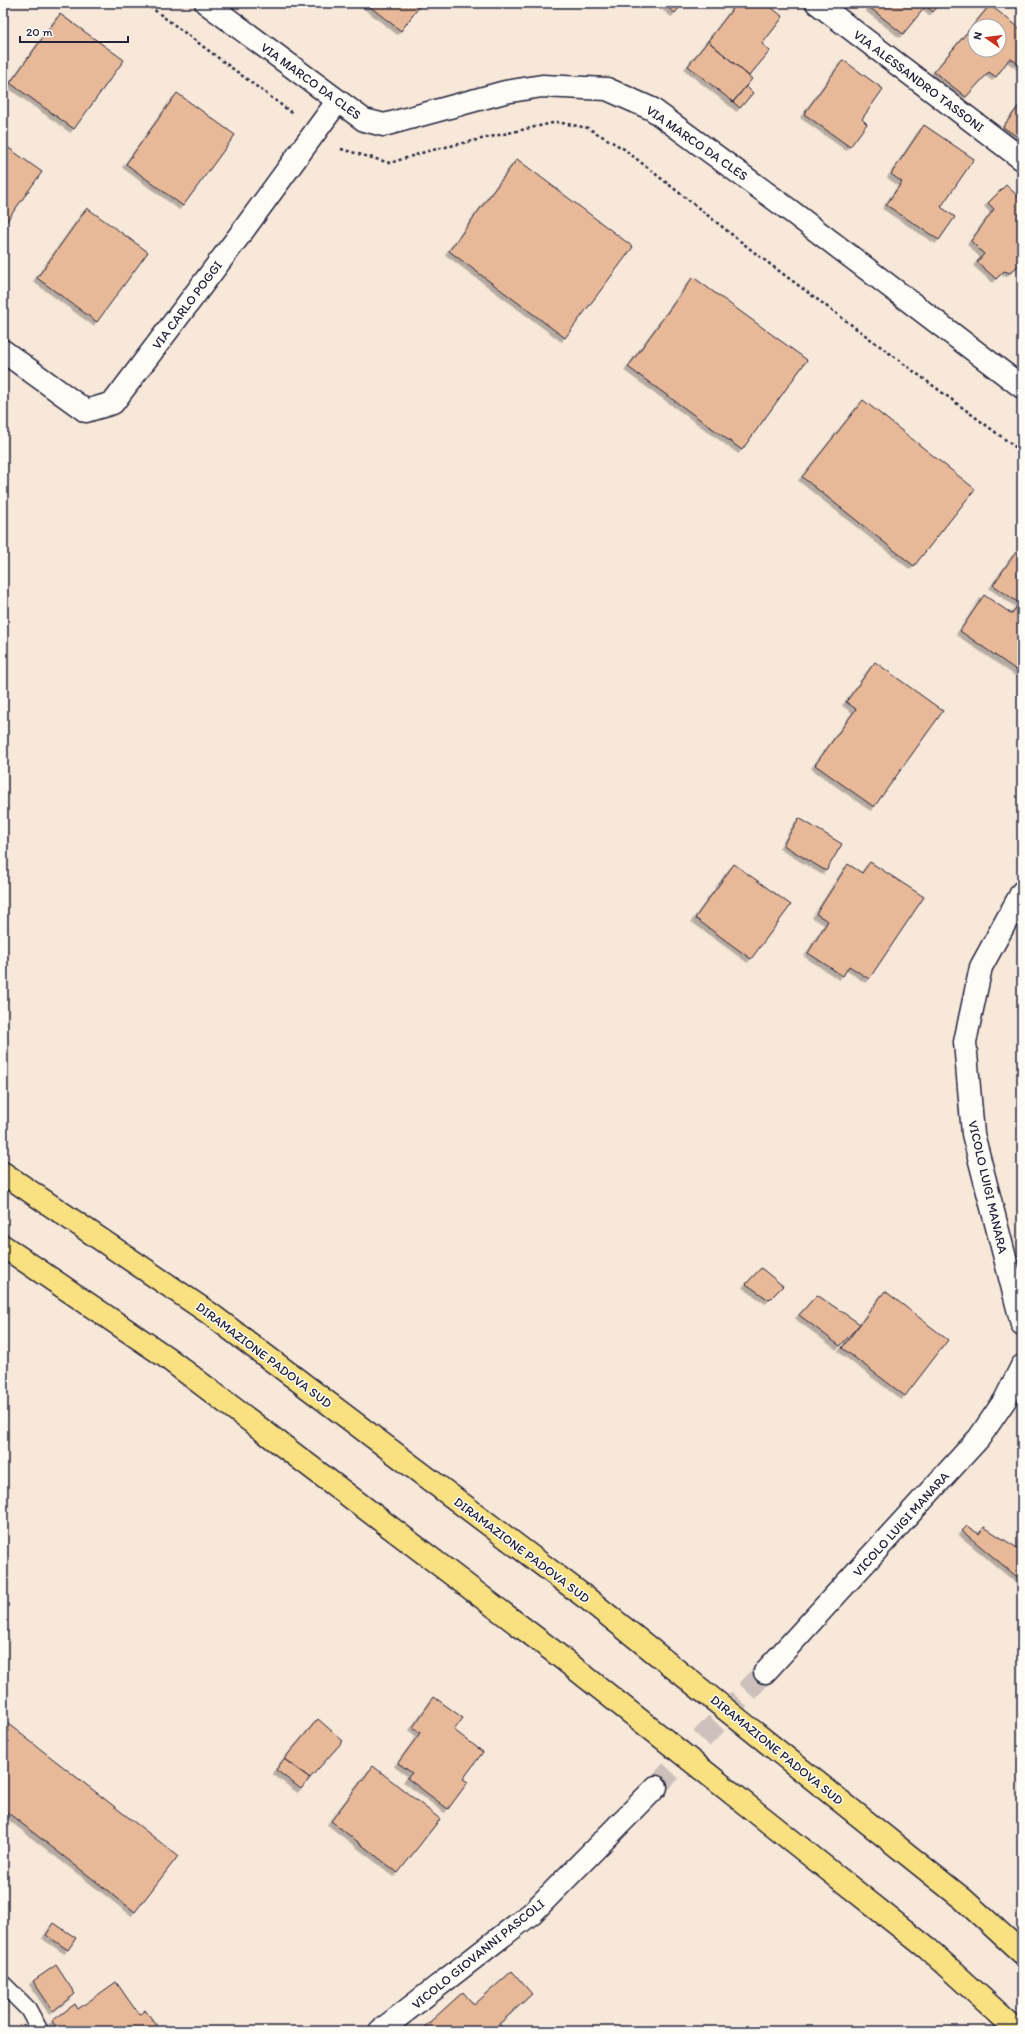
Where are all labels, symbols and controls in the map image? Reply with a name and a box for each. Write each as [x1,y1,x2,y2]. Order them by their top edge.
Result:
scale bar [20,18,128,44]
north arrow [967,18,1007,58]
text: 20 m [26,25,53,39]
street label: VIA ALESSANDRO TASSONI [851,27,987,135]
street label: VIA MARCO DA CLES [258,40,364,122]
street label: VIA MARCO DA CLES [643,102,751,184]
street label: VIA CARLO POGGI [149,258,225,352]
street label: VICOLO LUIGI MANARA [965,1119,1011,1256]
street label: DIRAMAZIONE PADOVA SUD [193,1299,335,1411]
street label: VICOLO LUIGI MANARA [850,1468,953,1580]
street label: DIRAMAZIONE PADOVA SUD [451,1494,593,1606]
street label: DIRAMAZIONE PADOVA SUD [708,1692,847,1808]
street label: VICOLO GIOVANNI PASCOLI [409,1896,547,2012]

